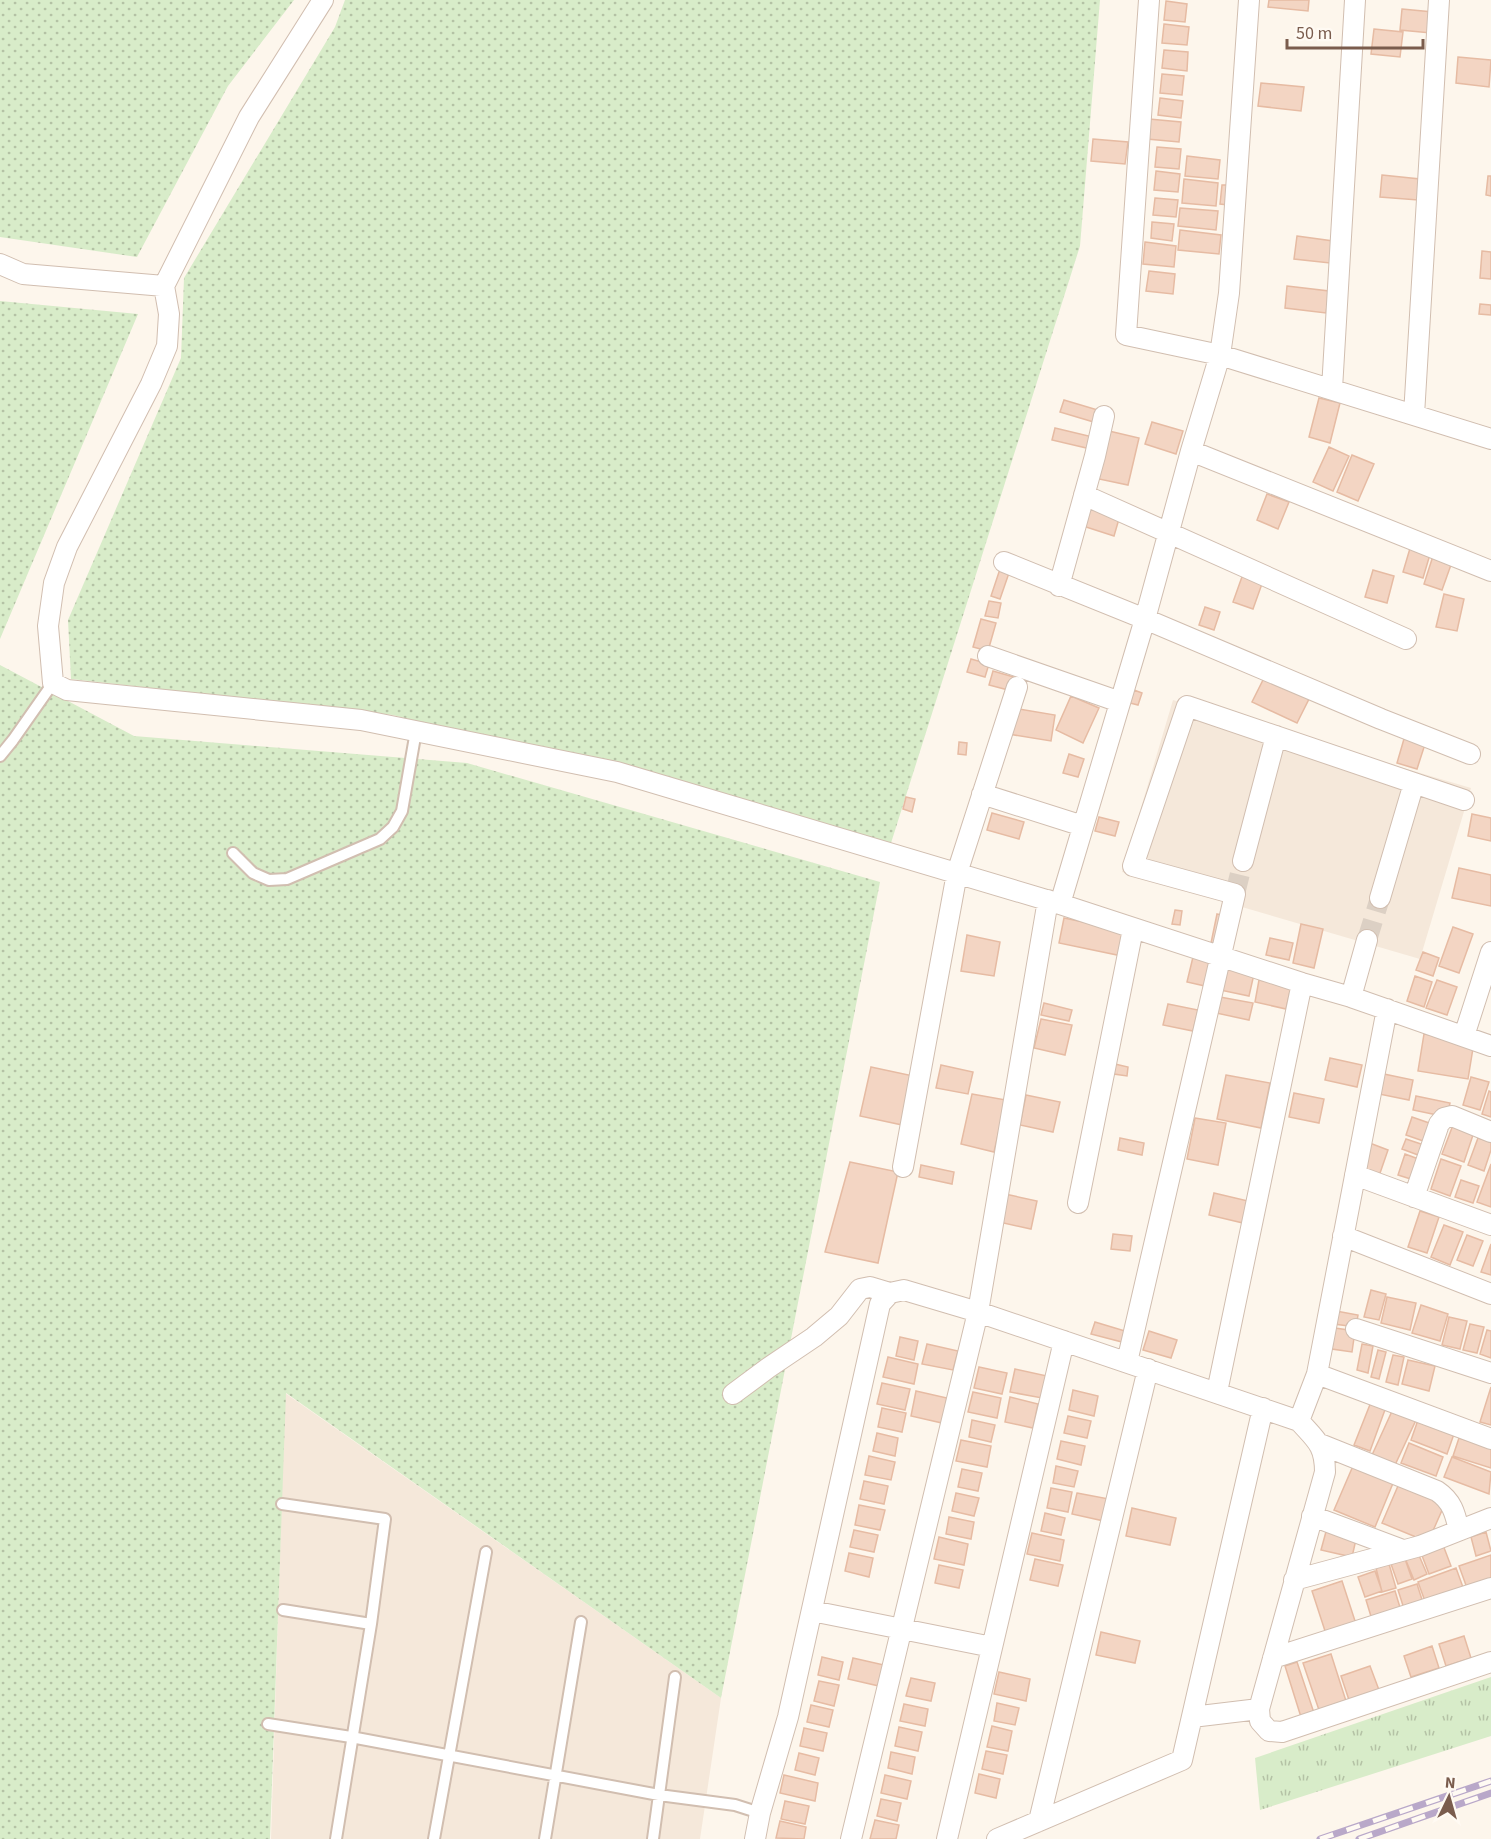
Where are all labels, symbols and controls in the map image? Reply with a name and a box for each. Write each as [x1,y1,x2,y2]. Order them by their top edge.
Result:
scale bar [1287,12,1424,50]
text: 50 m [1296,21,1332,46]
north arrow [1419,1767,1479,1827]
text: N [1444,1772,1456,1794]

